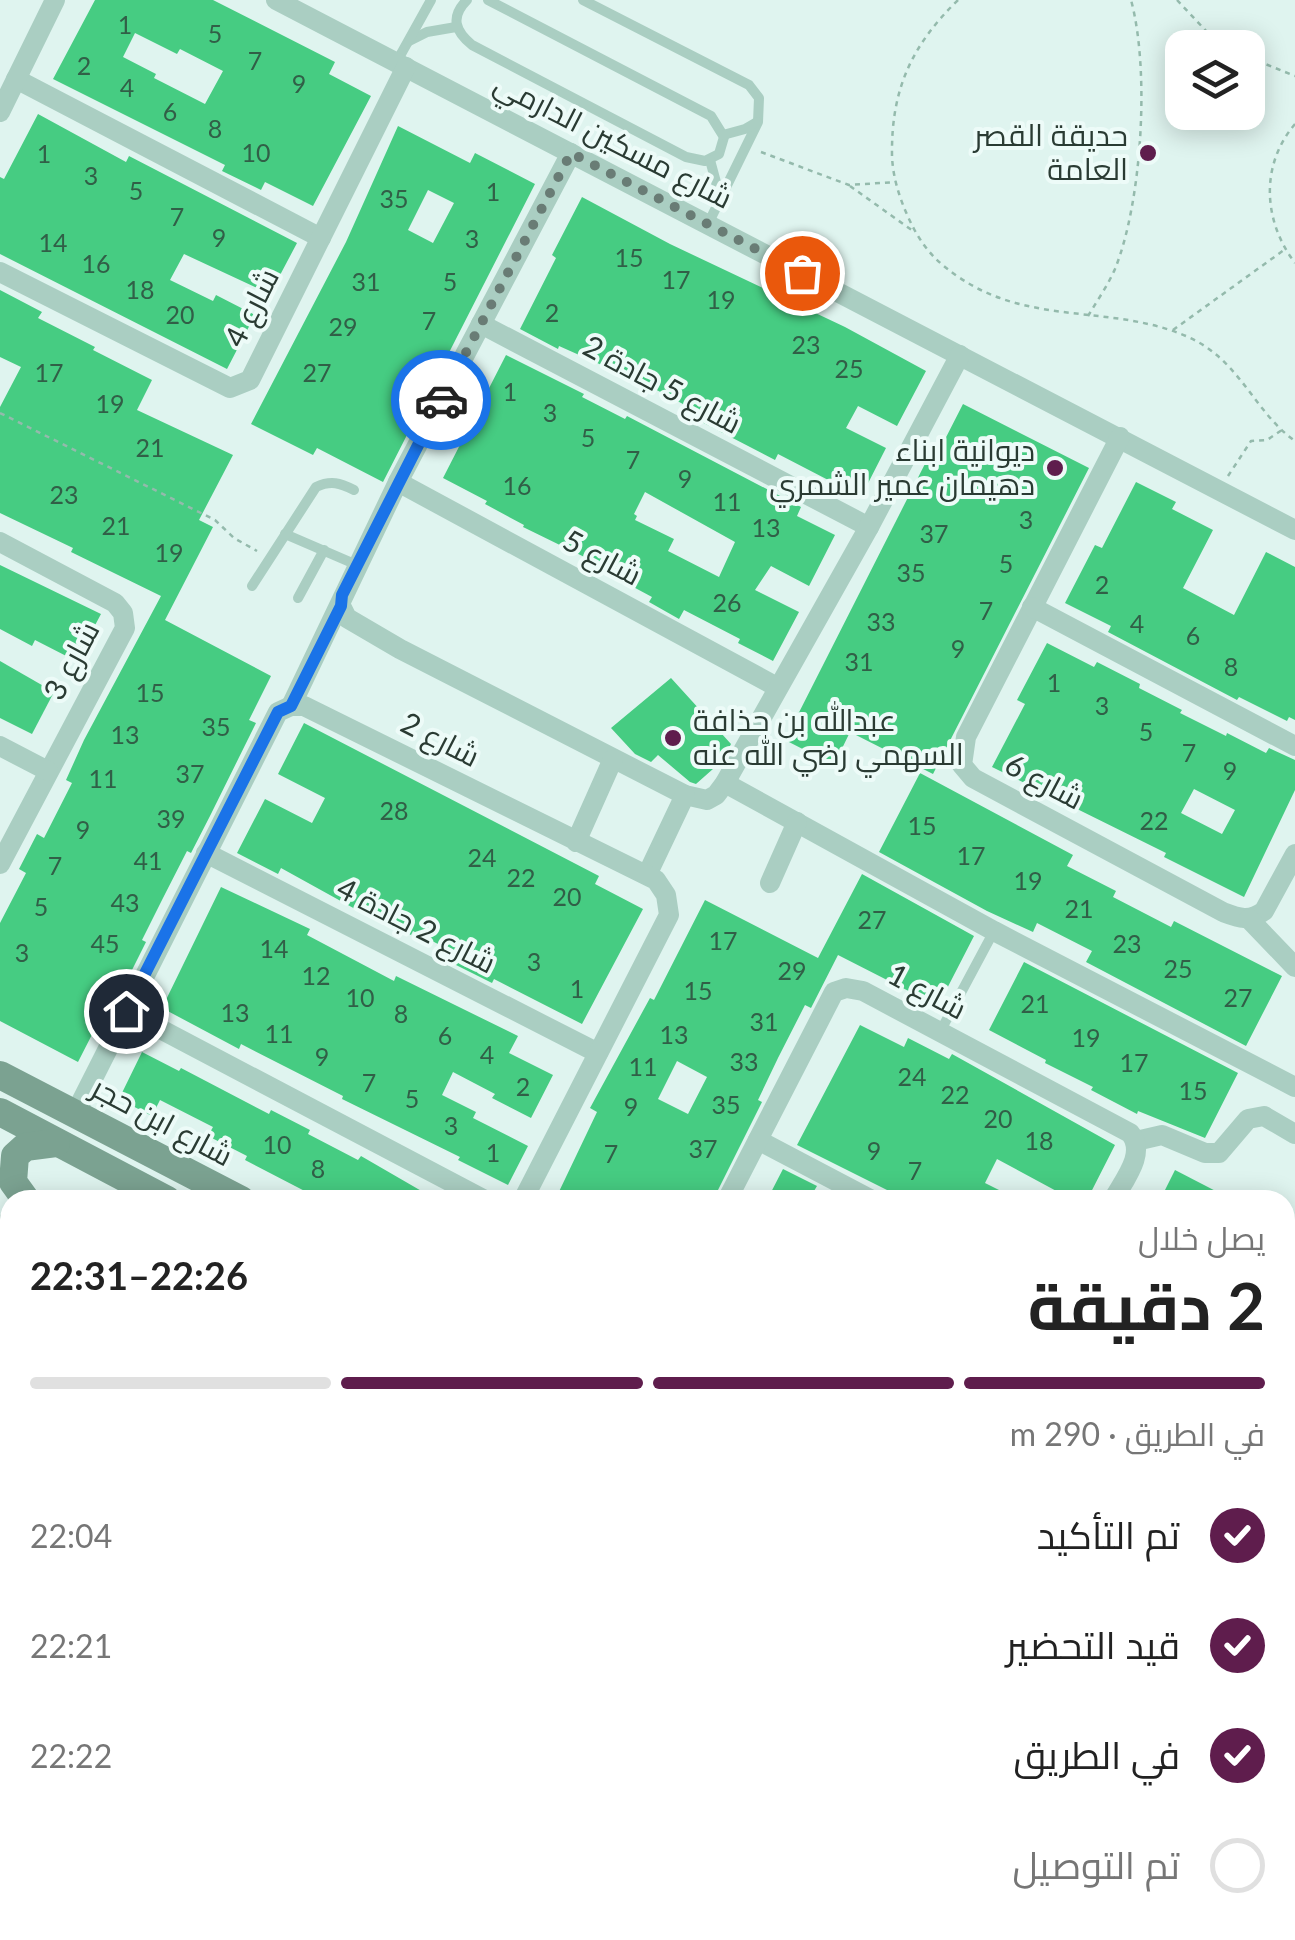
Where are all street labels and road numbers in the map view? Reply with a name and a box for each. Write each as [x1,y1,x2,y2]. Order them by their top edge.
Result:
street label: شارع مسكين الدارمي [486,64,739,221]
street label: شارع 4 [215,262,289,354]
street label: شارع 5 جادة 2 [577,328,747,442]
street label: شارع 5 [556,521,648,595]
street label: شارع 3 [35,615,109,707]
street label: شارع 2 [394,703,486,777]
street label: شارع 6 [998,745,1090,819]
street label: شارع 2 جادة 4 [330,869,502,983]
street label: شارع 1 [881,955,973,1029]
street label: شارع ابن حجر [83,1067,239,1176]

